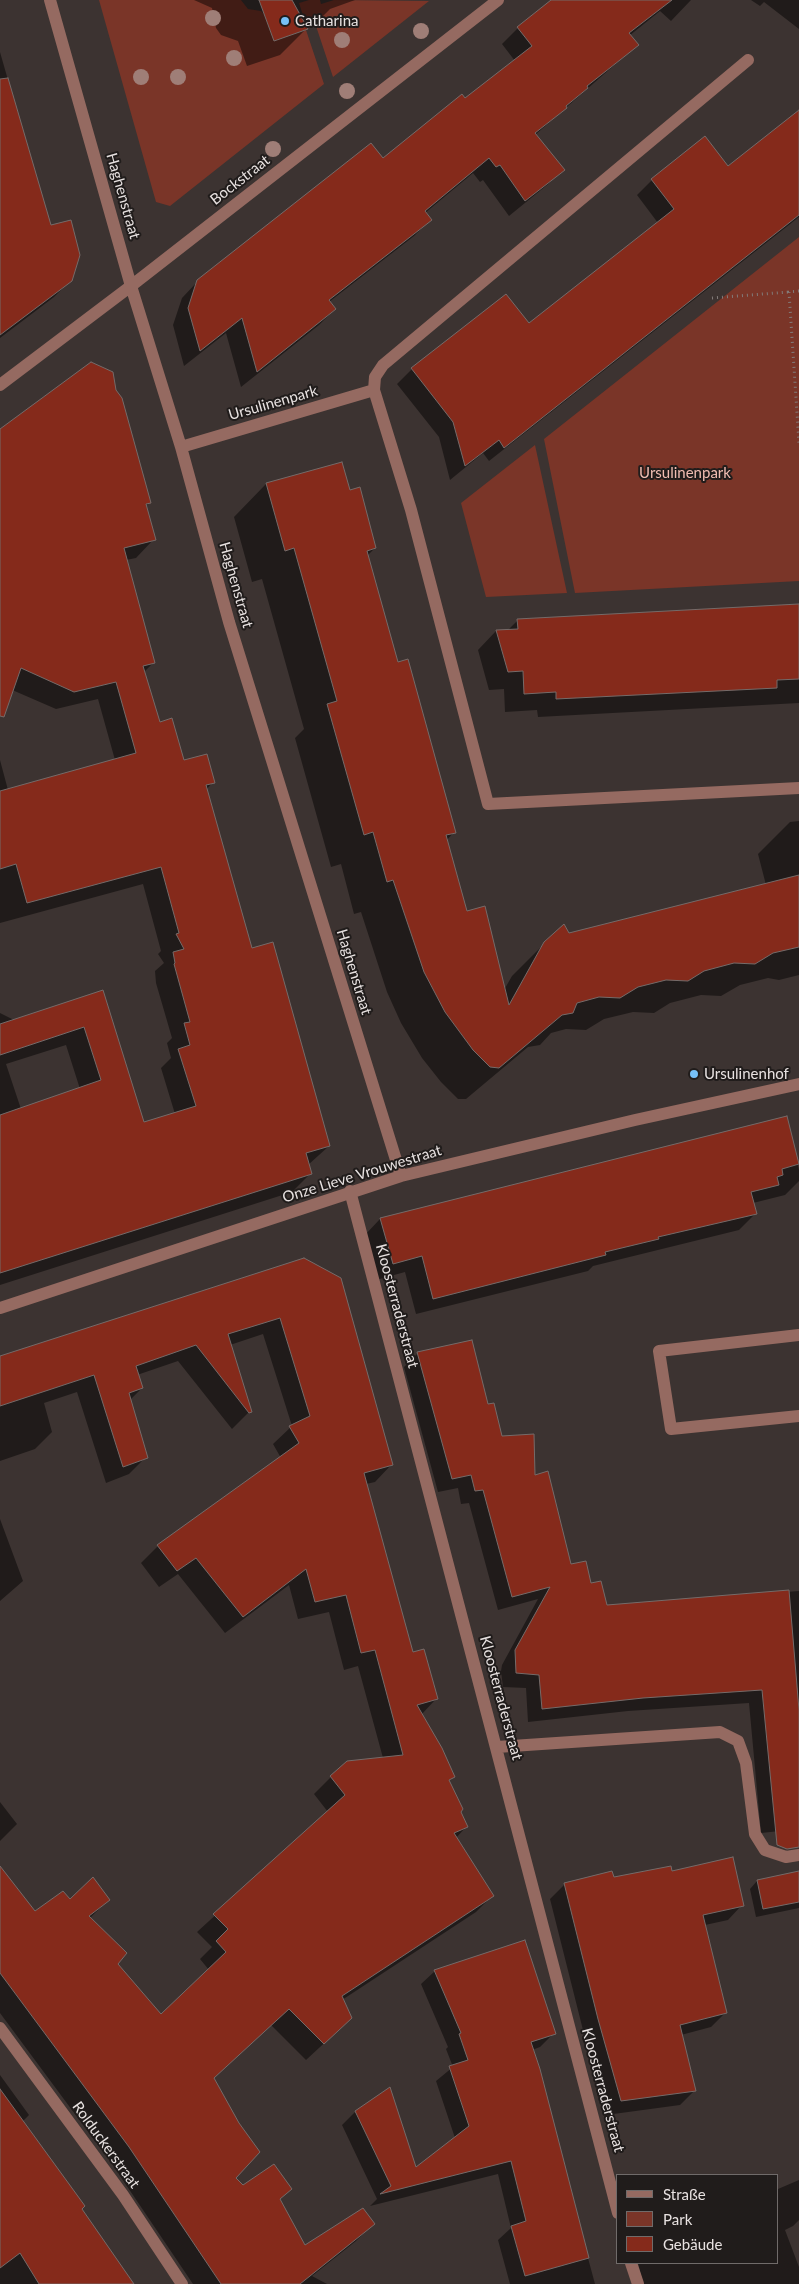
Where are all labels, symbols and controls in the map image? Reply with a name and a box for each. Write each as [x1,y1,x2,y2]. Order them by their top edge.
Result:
place label: Catharina [295,12,358,30]
marker: Catharina [279,15,291,27]
street label: Haghenstraat [102,151,144,241]
street label: Bockstraat [207,151,273,209]
street label: Ursulinenpark [226,382,320,424]
park label: Ursulinenpark [639,464,731,482]
street label: Haghenstraat [215,540,257,630]
street label: Haghenstraat [332,927,376,1017]
place label: Ursulinenhof [704,1065,789,1083]
marker: Ursulinenhof [688,1068,700,1080]
street label: Onze Lieve Vrouwestraat [280,1141,444,1207]
street label: Kloosterraderstraat [372,1242,422,1370]
street label: Kloosterraderstraat [476,1634,526,1762]
street label: Kloosterraderstraat [578,2026,628,2154]
street label: Rolduckerstraat [69,2098,143,2192]
legend [616,2174,779,2264]
text: Straße [663,2185,706,2203]
text: Park [663,2210,692,2228]
text: Gebäude [663,2235,722,2253]

